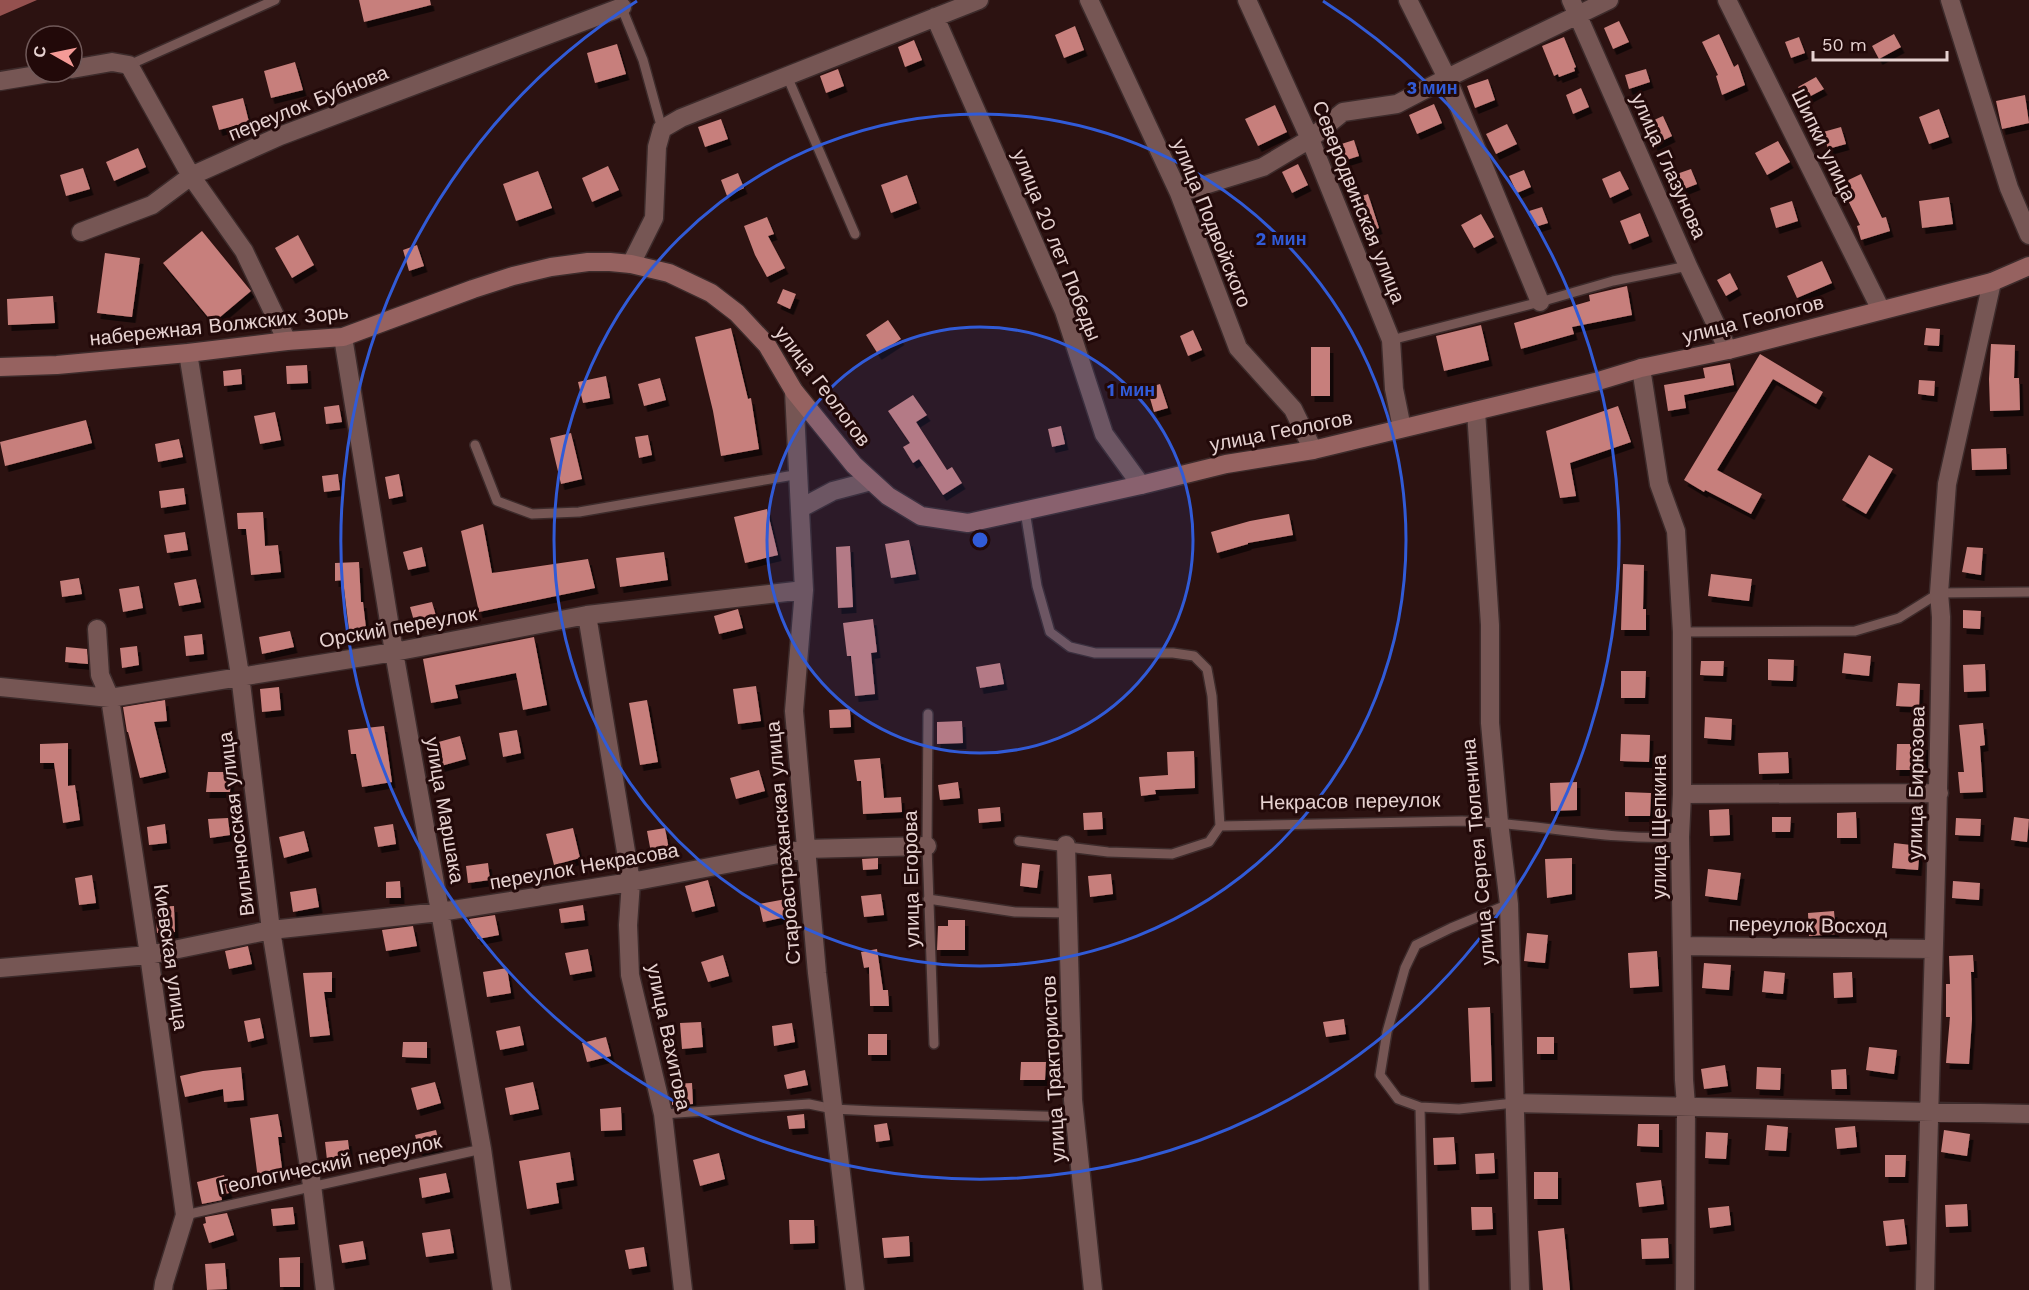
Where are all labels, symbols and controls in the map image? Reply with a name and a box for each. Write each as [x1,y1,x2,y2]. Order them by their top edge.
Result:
north arrow [24,24,84,84]
scale bar [1813,24,1946,62]
text: 50 m [1822,34,1867,55]
text: С [29,44,50,59]
street label: переулок Бубнова [225,60,392,146]
text: 3 мин [1406,77,1458,98]
street label: Шипки улица [1786,85,1862,206]
street label: улица Глазунова [1626,90,1712,243]
street label: Северодвинская улица [1307,97,1411,308]
street label: улица Подвойского [1167,135,1257,311]
street label: улица 20 лет Победы [1008,146,1106,344]
text: 2 мин [1255,228,1307,249]
street label: улица Геологов [1680,290,1826,348]
street label: набережная Волжских Зорь [88,299,350,351]
street label: улица Геологов [770,321,876,451]
text: 1 мин [1107,379,1155,400]
street label: улица Геологов [1208,405,1354,457]
centre of rings [970,530,990,550]
street label: Орский переулок [317,601,479,653]
street label: улица Бирюзова [1903,705,1929,860]
street label: Староастраханская улица [760,719,806,966]
street label: Вильнюсская улица [213,730,259,918]
street label: улица Маршака [420,735,470,886]
street label: улица Сергея Тюленина [1456,737,1500,966]
street label: улица Щепкина [1647,754,1671,899]
street label: Некрасов переулок [1259,787,1441,815]
street label: улица Егорова [898,809,924,948]
street label: переулок Некрасова [488,837,681,894]
street label: Киевская улица [149,882,193,1032]
street label: переулок Восход [1728,912,1888,938]
street label: улица Вахитова [642,962,696,1113]
street label: улица Трактористов [1036,975,1070,1163]
street label: Геологический переулок [216,1129,444,1199]

